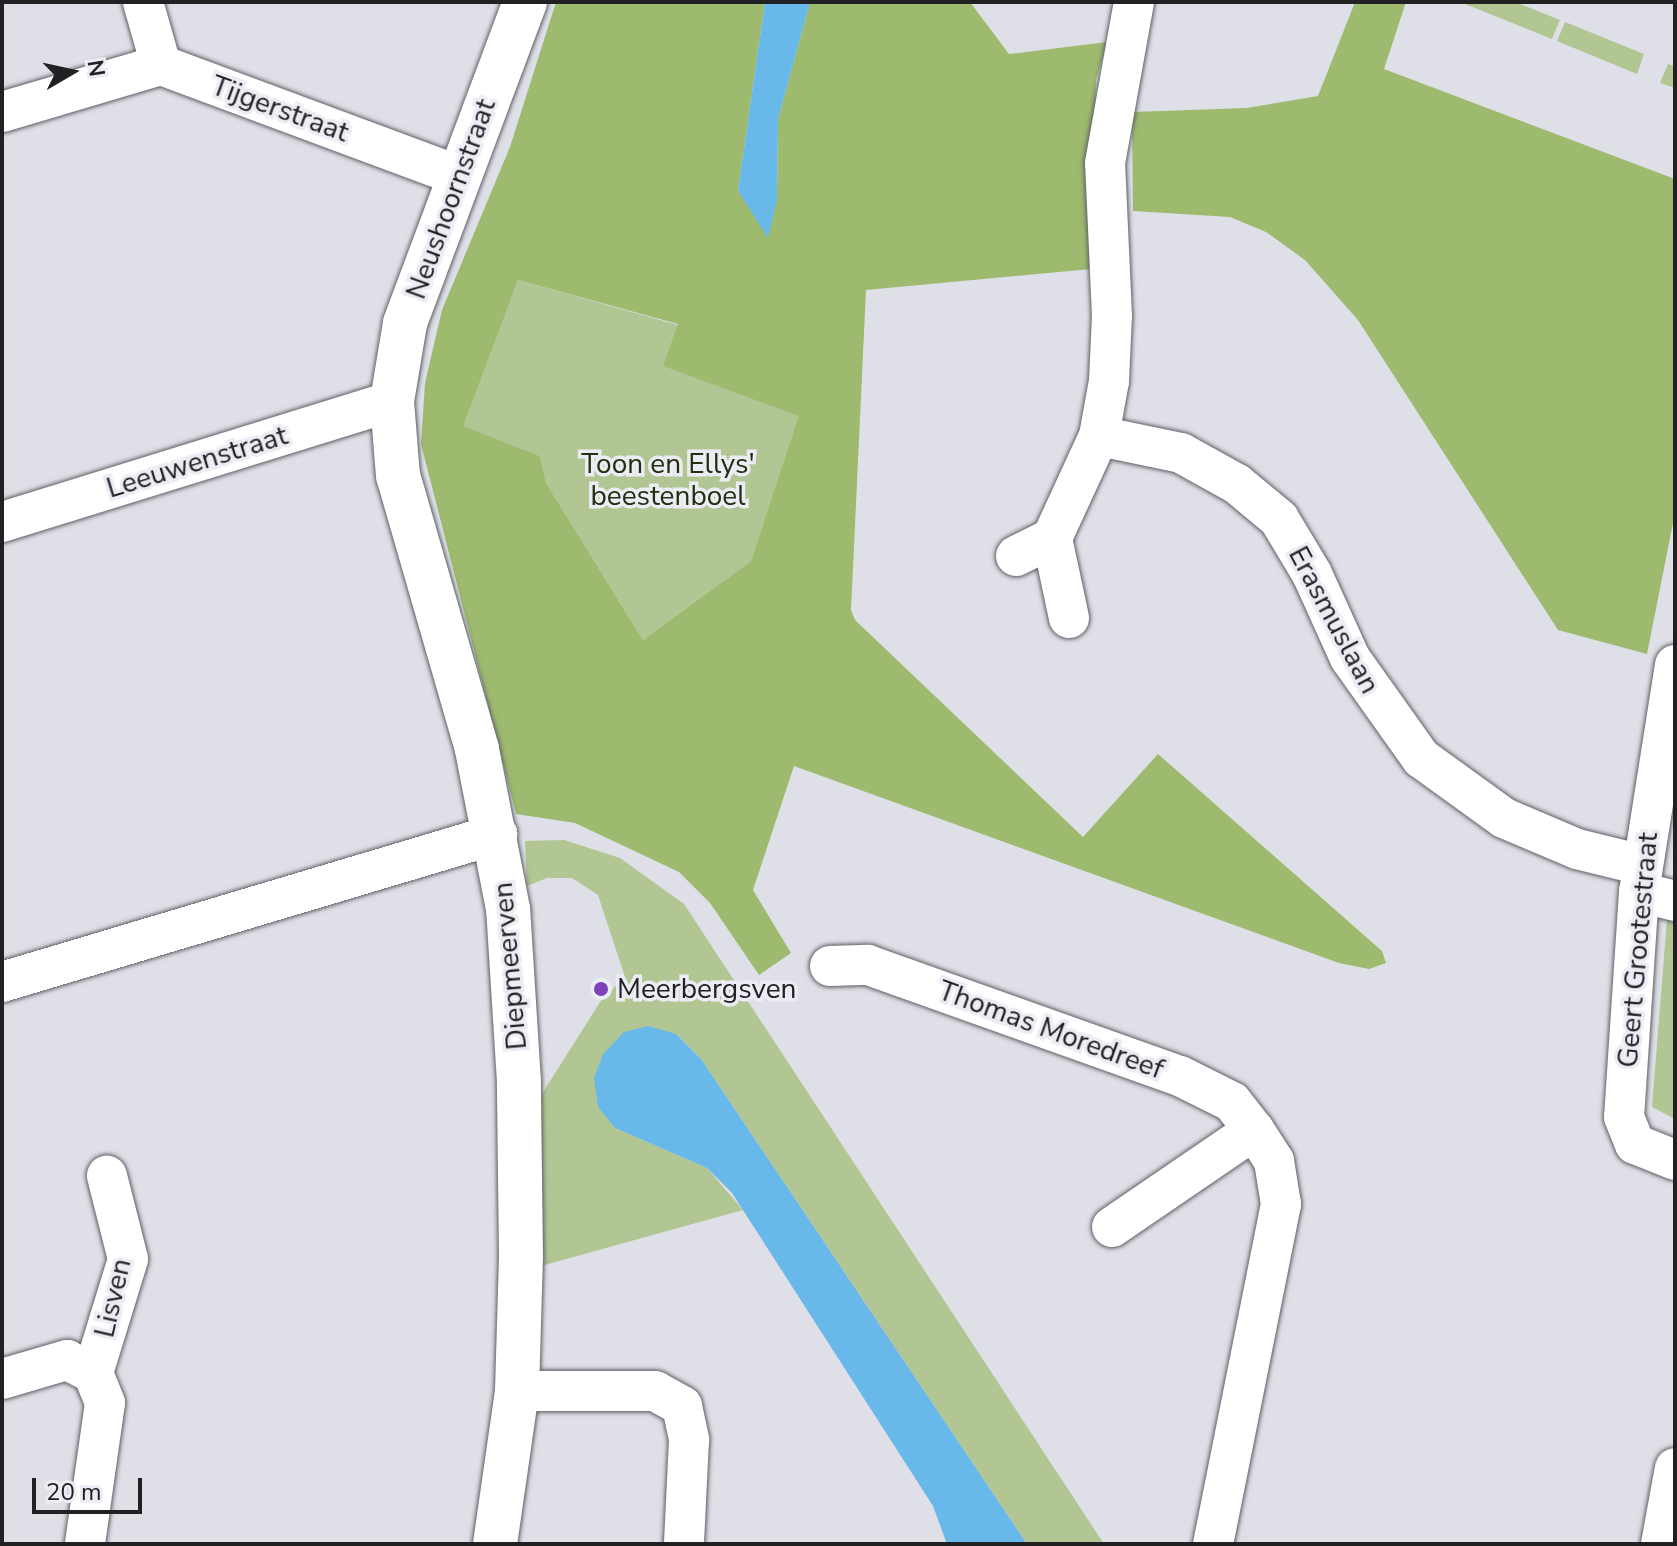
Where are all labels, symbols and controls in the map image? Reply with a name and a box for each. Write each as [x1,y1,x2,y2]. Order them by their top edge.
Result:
north arrow [32,32,112,112]
text: N [80,58,112,79]
street label: Tijgerstraat [207,69,353,149]
street label: Neushoornstraat [399,94,503,304]
street label: Leeuwenstraat [103,419,291,505]
park label: Toon en Ellys' beestenboel [581,447,755,513]
street label: Erasmuslaan [1281,541,1387,699]
street label: Geert Grootestraat [1611,831,1665,1069]
street label: Diepmeerven [486,881,534,1051]
place label: Meerbergsven [617,972,796,1006]
street label: Thomas Moredreef [934,974,1168,1086]
marker: Meerbergsven [592,980,610,998]
street label: Lisven [88,1255,138,1341]
scale bar [36,1462,146,1512]
text: 20 m [46,1476,102,1508]

